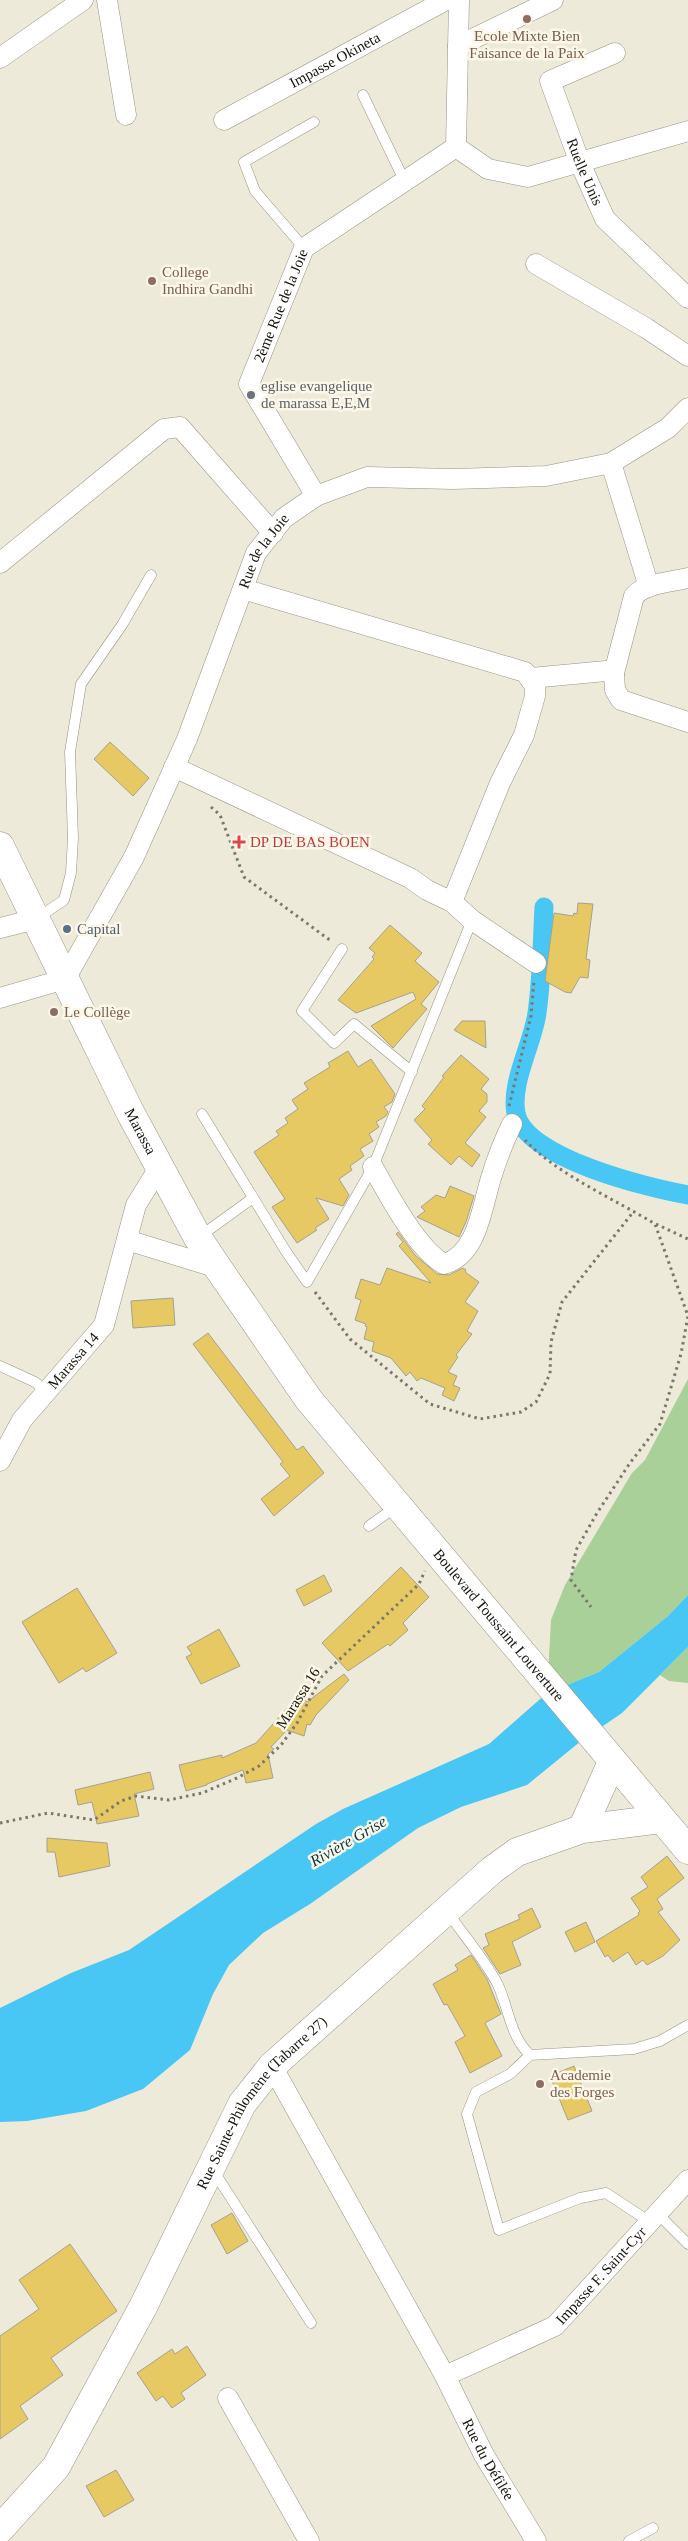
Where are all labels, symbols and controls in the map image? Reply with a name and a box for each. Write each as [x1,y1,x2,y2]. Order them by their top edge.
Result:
marker: Ecole Mixte Bien Faisance de la Paix [521,13,533,25]
place label: Ecole Mixte Bien Faisance de la Paix [469,28,585,61]
street label: Impasse Okineta [287,29,383,91]
street label: Ruelle Unis [564,136,606,208]
street label: 2ème Rue de la Joie [251,246,311,365]
place label: College Indhira Gandhi [162,264,253,297]
marker: College Indhira Gandhi [146,275,158,287]
place label: eglise evangelique de marassa E,E,M [261,378,373,411]
marker: eglise evangelique de marassa E,E,M [245,389,257,401]
street label: Rue de la Joie [236,511,292,590]
place label: DP DE BAS BOEN [250,834,370,850]
marker: DP DE BAS BOEN [232,835,246,849]
place label: Capital [77,921,120,937]
marker: Capital [61,923,73,935]
place label: Le Collège [64,1004,131,1020]
marker: Le Collège [48,1006,60,1018]
street label: Marassa [121,1105,159,1157]
street label: Marassa 14 [45,1329,102,1392]
street label: Boulevard Toussaint Louverture [430,1546,567,1705]
street label: Marassa 16 [273,1664,323,1731]
water label: Rivière Grise [306,1812,389,1870]
street label: Rue Sainte-Philomène (Tabarre 27) [194,2013,331,2192]
place label: Academie des Forges [550,2067,614,2100]
marker: Academie des Forges [534,2078,546,2090]
street label: Impasse F. Saint-Cyr [553,2224,649,2328]
street label: Rue du Défilée [459,2416,518,2503]

